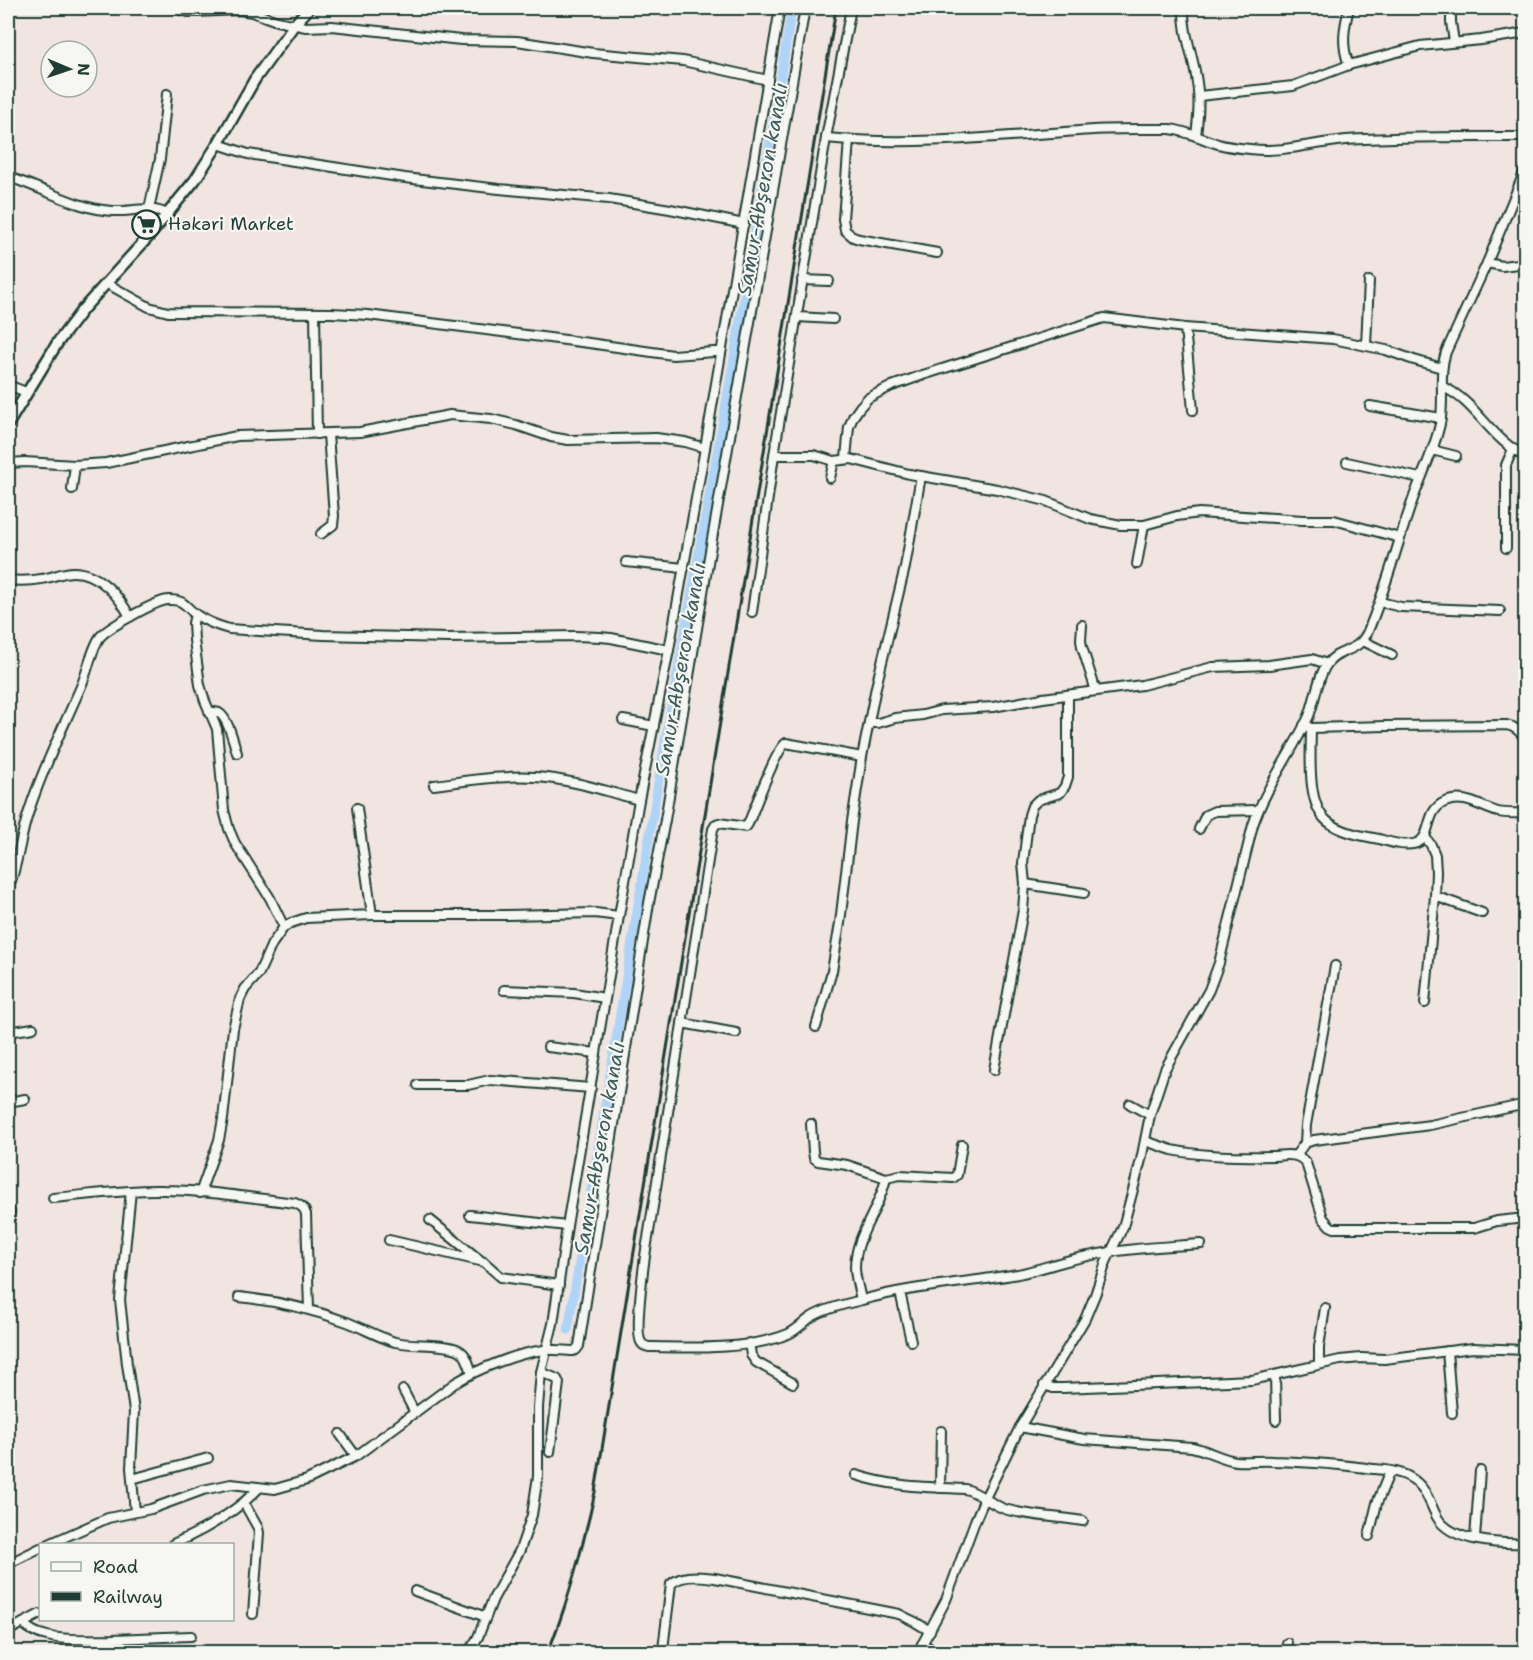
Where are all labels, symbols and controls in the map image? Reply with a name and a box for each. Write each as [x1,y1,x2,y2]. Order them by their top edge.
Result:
north arrow [39,39,99,99]
text: N [73,63,94,76]
water label: Samur-Abşeron kanalı [730,80,794,298]
supermarket icon: Həkəri Market [131,208,163,240]
place label: Həkəri Market [168,212,294,236]
water label: Samur-Abşeron kanalı [648,560,712,778]
water label: Samur-Abşeron kanalı [567,1039,631,1257]
legend [39,1543,234,1621]
text: Road [93,1555,138,1579]
text: Railway [93,1585,163,1609]

